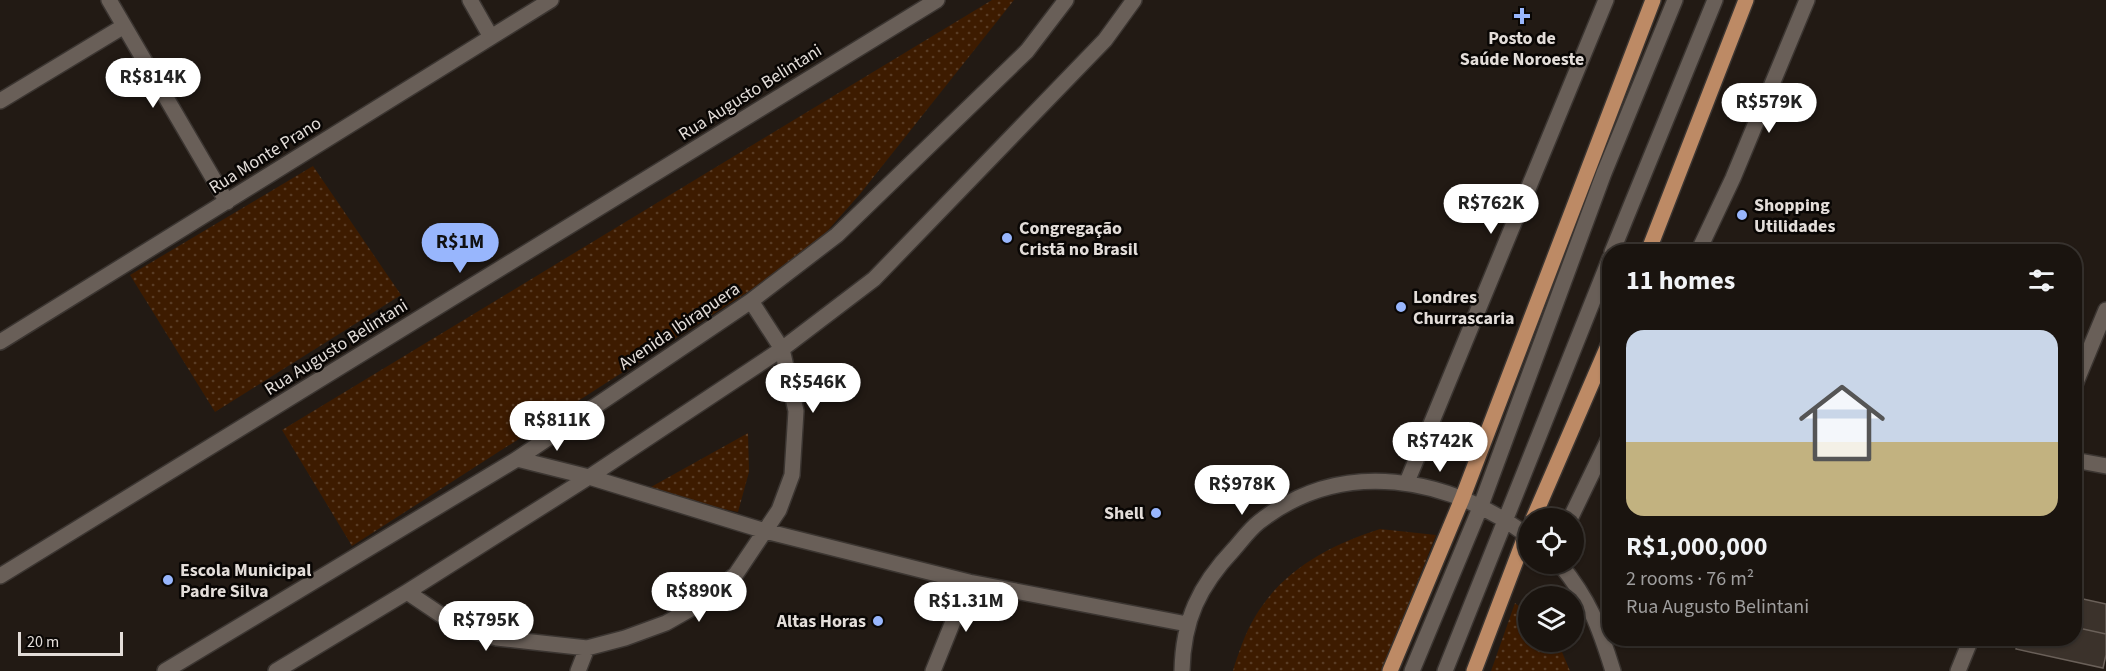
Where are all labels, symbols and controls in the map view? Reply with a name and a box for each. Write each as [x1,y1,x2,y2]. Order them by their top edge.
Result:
marker: Posto de Saúde Noroeste [1513,7,1531,25]
place label: Posto de Saúde Noroeste [1460,26,1584,72]
street label: Rua Augusto Belintani [674,38,827,147]
pin: R$814K [104,58,202,109]
text: R$814K [120,63,186,91]
pin: R$579K [1720,83,1818,134]
text: R$579K [1736,88,1802,116]
street label: Rua Monte Prano [204,111,326,200]
pin: R$762K [1442,184,1540,235]
text: R$762K [1458,189,1524,217]
place label: Shopping Utilidades [1754,193,1835,239]
marker: Shopping Utilidades [1735,208,1749,222]
place label: Congregação Cristã no Brasil [1019,216,1138,262]
pin: R$1M [424,223,496,274]
text: R$1M [436,228,484,256]
marker: Congregação Cristã no Brasil [1000,231,1014,245]
text: 11 homes [1626,262,1735,299]
icon: filters [2025,264,2058,297]
street label: Avenida Ibirapuera [614,276,745,376]
place label: Londres Churrascaria [1413,285,1515,331]
street label: Rua Augusto Belintani [260,293,413,402]
marker: Londres Churrascaria [1394,300,1408,314]
pin: R$546K [764,363,862,414]
text: R$546K [780,368,846,396]
icon: home [1788,369,1896,477]
pin: R$811K [508,401,606,452]
text: R$811K [524,406,590,434]
pin: R$742K [1391,422,1489,473]
text: R$742K [1407,427,1473,455]
pin: R$978K [1193,465,1291,516]
text: R$978K [1209,470,1275,498]
place label: Shell [1104,501,1144,526]
marker: Shell [1149,506,1163,520]
map controls [1518,508,1584,652]
button: locate [1518,508,1584,574]
text: R$1,000,000 [1626,528,1767,565]
place label: Escola Municipal Padre Silva [180,558,311,604]
text: 2 rooms · 76 m² [1626,565,1754,593]
pin: R$890K [650,572,748,623]
marker: Escola Municipal Padre Silva [161,573,175,587]
text: R$890K [666,577,732,605]
pin: R$1.31M [911,582,1021,633]
button: layers [1518,586,1584,652]
text: R$1.31M [928,587,1004,615]
text: Rua Augusto Belintani [1626,593,1809,621]
pin: R$795K [437,601,535,652]
text: R$795K [453,606,519,634]
place label: Altas Horas [776,609,866,634]
marker: Altas Horas [871,614,885,628]
scale bar [18,629,123,656]
text: 20 m [27,631,59,653]

